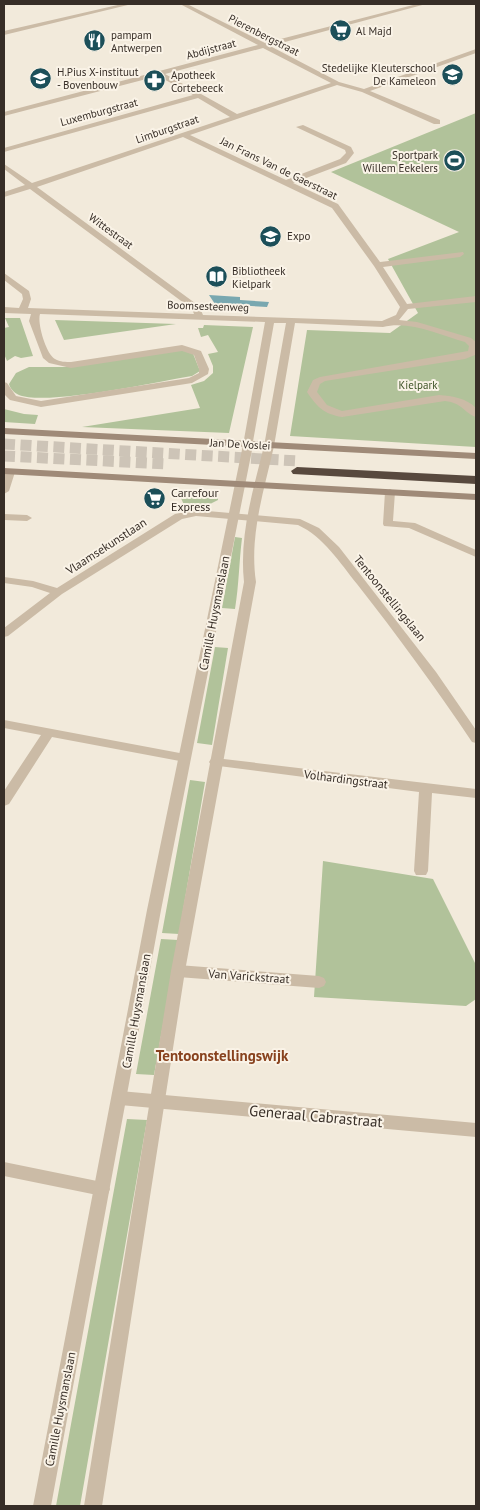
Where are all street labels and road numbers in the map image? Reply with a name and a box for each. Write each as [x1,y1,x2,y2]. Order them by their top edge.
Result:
street label: Pierenbergstraat [226,11,302,59]
street label: Abdijstraat [185,36,238,62]
street label: Luxemburgstraat [59,95,140,129]
street label: Limburgstraat [134,112,201,146]
street label: Jan Frans Van de Gaerstraat [217,133,340,203]
street label: Wittestraat [86,210,136,252]
street label: Boomsesteenweg [167,298,249,314]
street label: Jan De Voslei [208,435,271,453]
street label: Vlaamsekunstlaan [62,514,149,578]
street label: Tentoonstellingslaan [351,552,429,644]
street label: Camille Huysmanslaan [196,554,232,672]
street label: Volhardingstraat [302,766,389,792]
street label: Camille Huysmanslaan [119,952,153,1070]
street label: Van Varickstraat [207,966,290,986]
street label: Generaal Cabrastraat [248,1101,384,1131]
street label: Camille Huysmanslaan [42,1350,78,1468]

